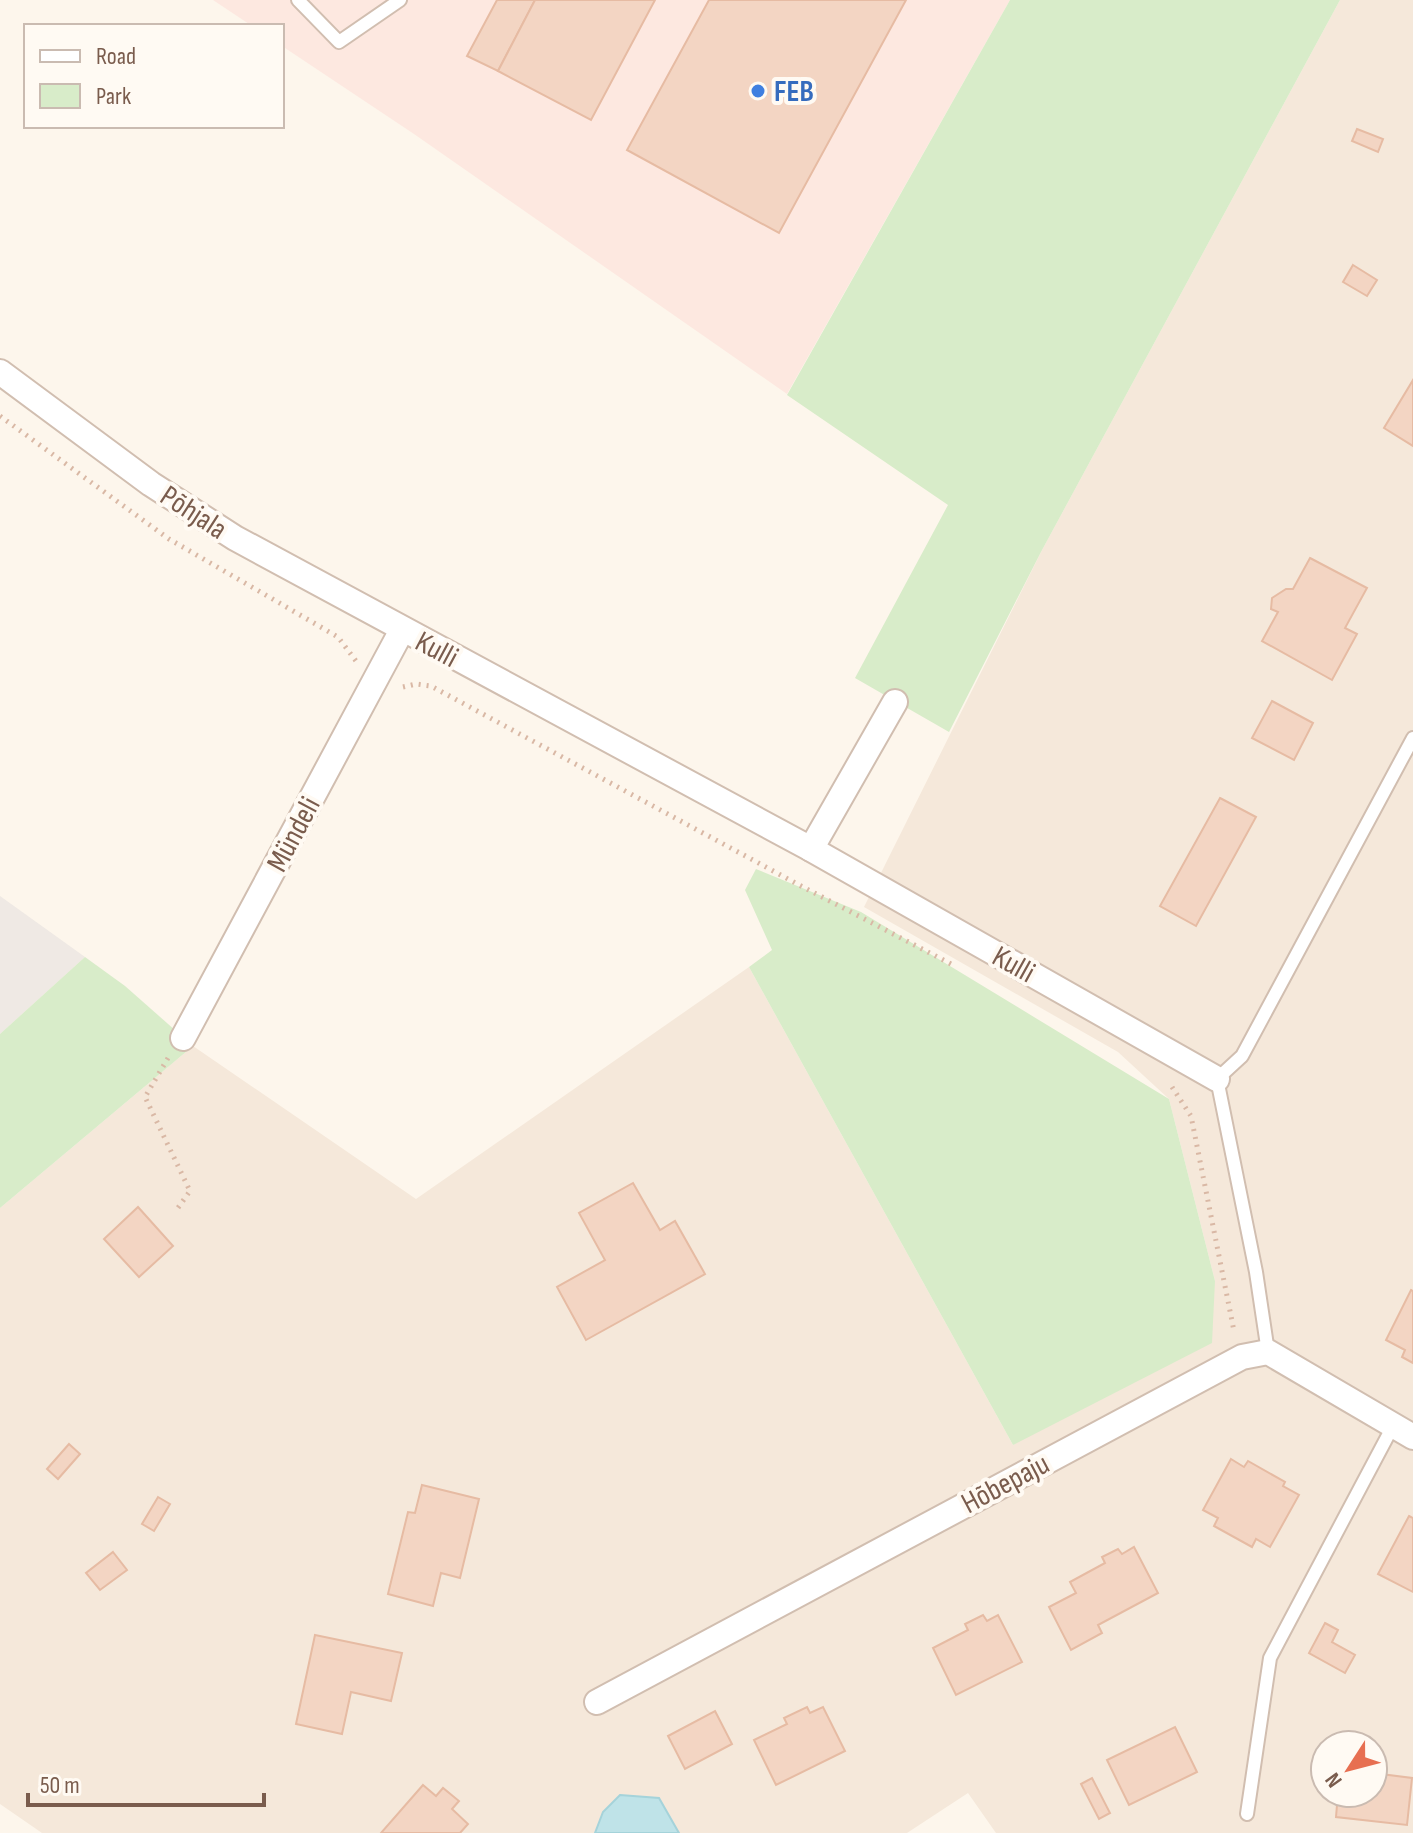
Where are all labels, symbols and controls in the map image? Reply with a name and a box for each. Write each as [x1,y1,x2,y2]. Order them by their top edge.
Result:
legend [24,24,284,128]
text: Road [96,42,136,71]
place label: FEB [774,74,814,110]
text: Park [96,82,131,111]
marker: FEB [749,82,767,100]
street label: Põhjala [153,478,233,548]
street label: Kulli [409,624,464,676]
street label: Mündeli [259,791,328,878]
street label: Kulli [986,939,1041,991]
street label: Hõbepaju [955,1446,1055,1522]
north arrow [1309,1729,1389,1809]
scale bar [28,1757,264,1807]
text: N [1320,1767,1348,1793]
text: 50 m [40,1771,80,1800]

